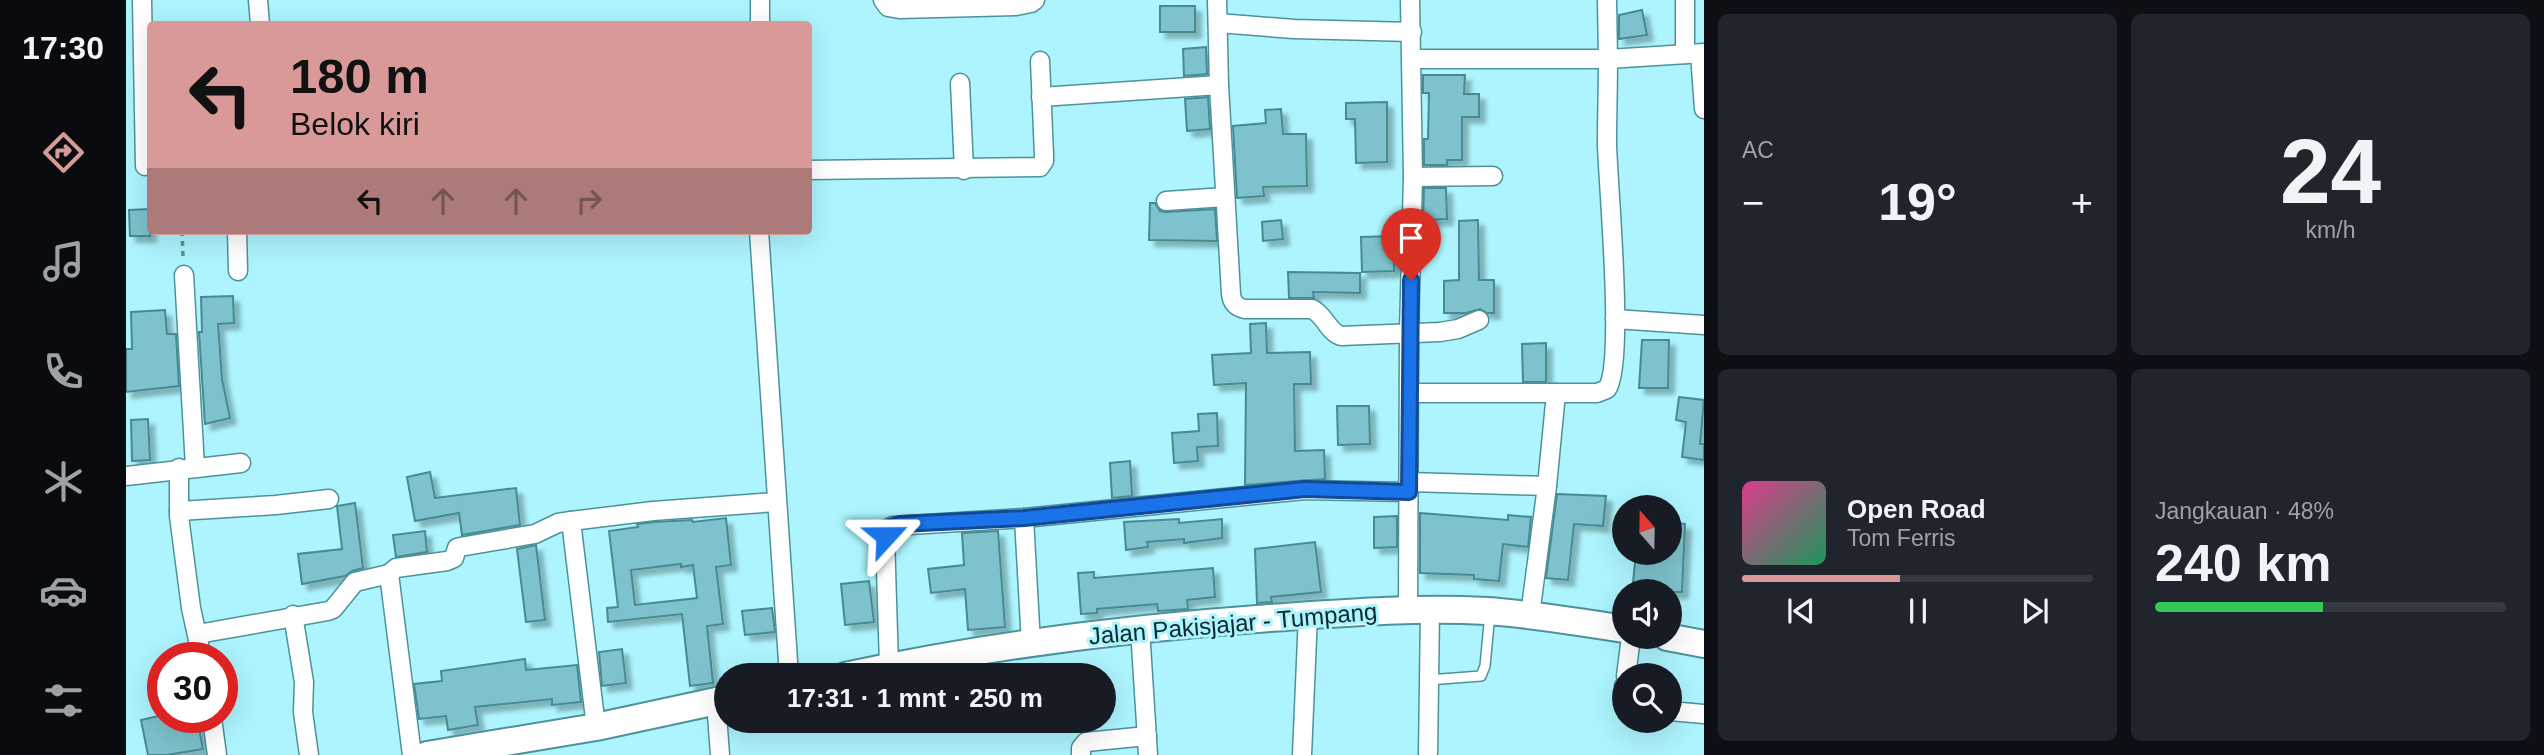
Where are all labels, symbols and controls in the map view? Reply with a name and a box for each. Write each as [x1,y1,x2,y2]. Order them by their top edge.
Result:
text: 17:30 [22,30,104,66]
icon: left [175,49,266,140]
text: 180 m [290,49,429,103]
text: Belok kiri [290,106,420,142]
text: 24 [2280,121,2381,222]
icon: directions [39,128,88,177]
text: AC [1742,137,1774,163]
text: 19° [1878,173,1957,231]
icon: left [351,182,389,220]
icon: ahead [424,182,462,220]
icon: ahead [497,182,535,220]
icon: right [570,182,608,220]
text: − [1742,182,1764,224]
text: + [2071,182,2093,224]
pin [1381,208,1441,280]
text: km/h [2306,217,2355,243]
icon: arrive [1392,219,1430,257]
icon: music [39,237,88,286]
icon: phone [39,347,88,396]
icon: climate [39,457,88,506]
text: Open Road [1847,494,1986,524]
north arrow [1612,495,1682,565]
map controls [1612,495,1682,733]
text: Jangkauan · 48% [2155,498,2334,524]
position arrow [849,499,923,573]
text: Tom Ferris [1847,525,1956,551]
text: 240 km [2155,534,2331,592]
icon: car [39,566,88,615]
button: sound [1612,579,1682,649]
icon: previous [1782,592,1820,630]
icon: pause [1899,592,1937,630]
icon: next [2016,592,2054,630]
street label: Jalan Pakisjajar - Tumpang [1088,597,1378,650]
speed limit sign: 30 [147,642,238,733]
button: search [1612,663,1682,733]
icon: filters [39,676,88,725]
text: 17:31 · 1 mnt · 250 m [787,683,1043,713]

